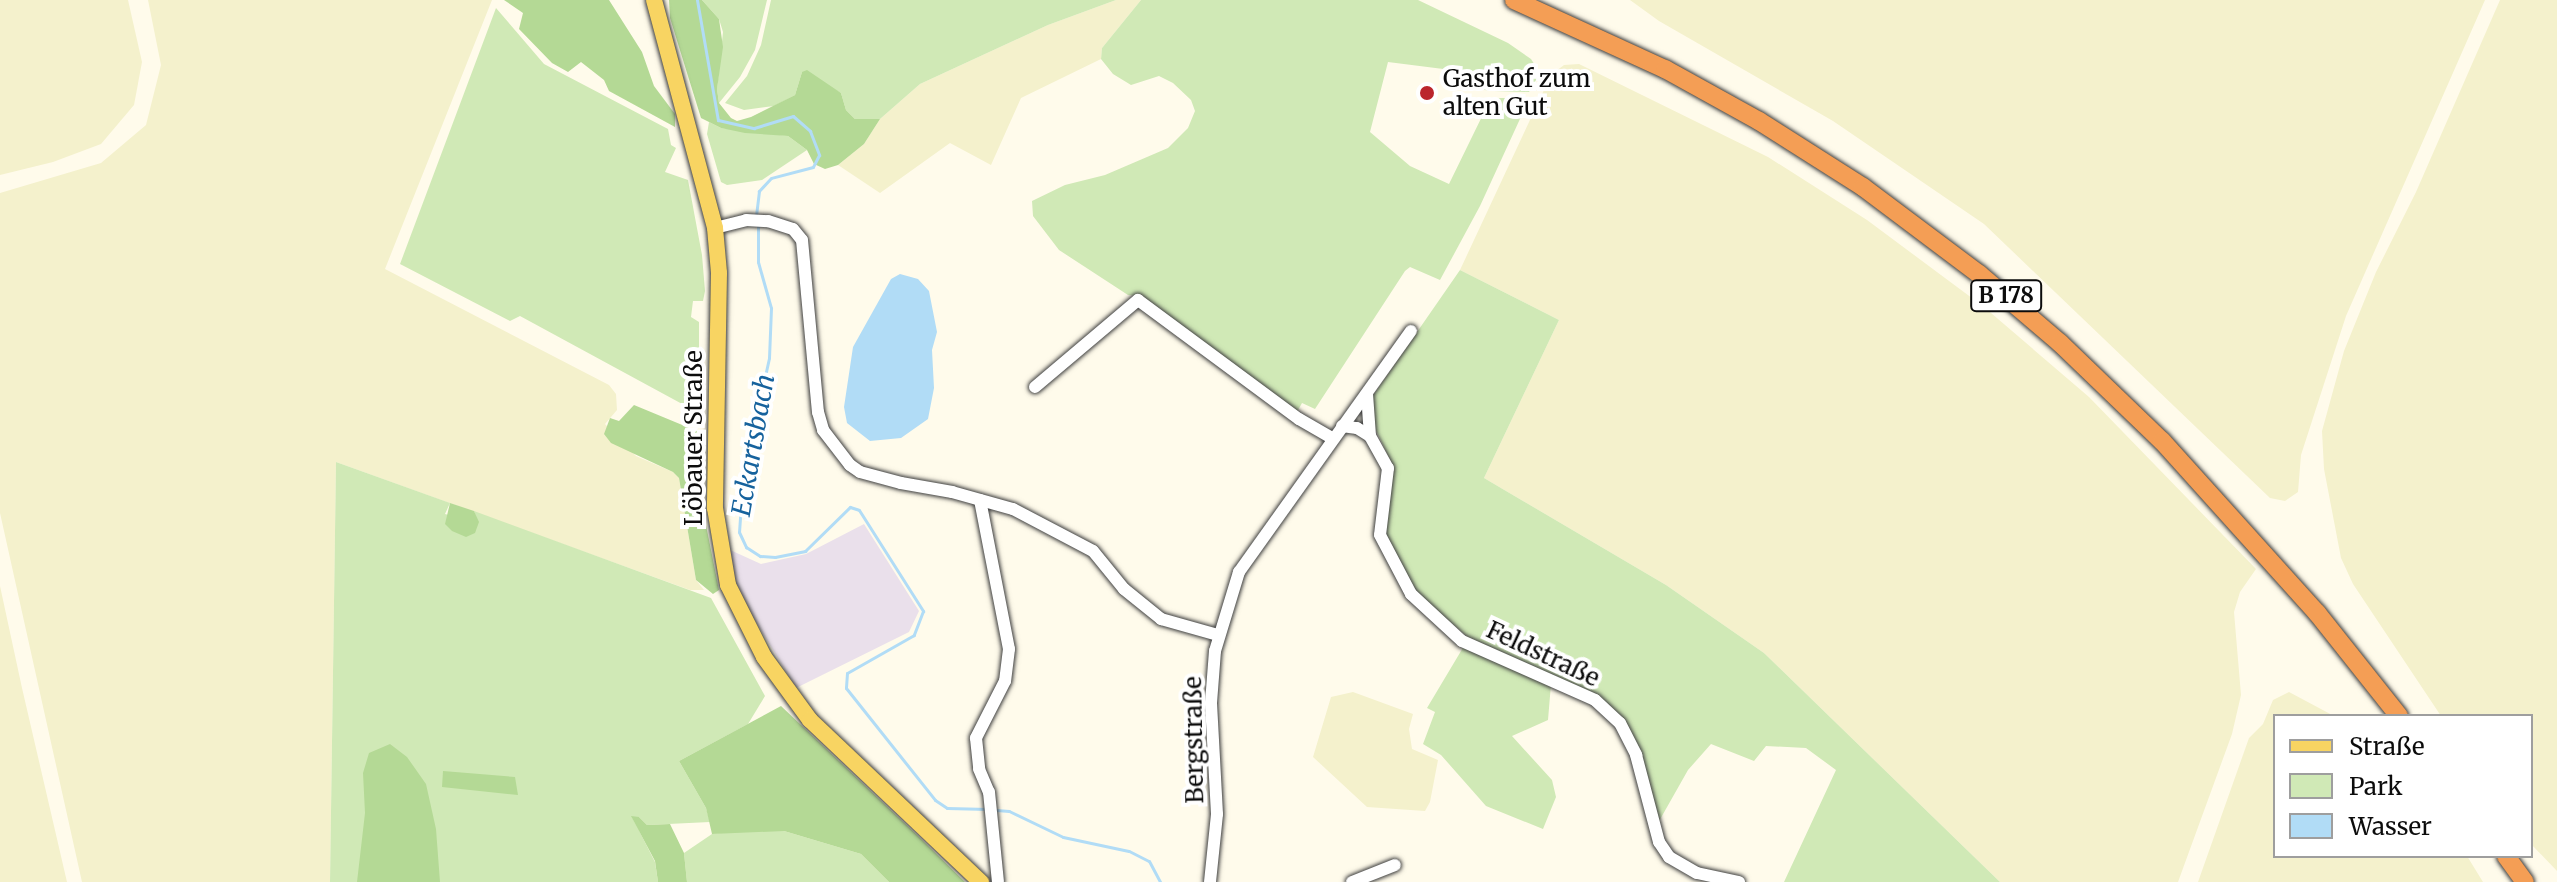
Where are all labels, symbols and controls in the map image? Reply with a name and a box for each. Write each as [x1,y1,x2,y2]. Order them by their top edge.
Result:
place label: Gasthof zum alten Gut [1443,65,1591,121]
marker: Gasthof zum alten Gut [1418,84,1436,102]
road number: B 178 [1970,278,2042,314]
street label: Löbauer Straße [680,350,708,526]
water label: Eckartsbach [725,371,781,519]
street label: Feldstraße [1482,615,1604,693]
street label: Bergstraße [1178,676,1210,804]
legend [2273,714,2533,858]
text: Straße [2349,731,2424,762]
text: Park [2349,771,2402,802]
text: Wasser [2349,811,2432,842]

